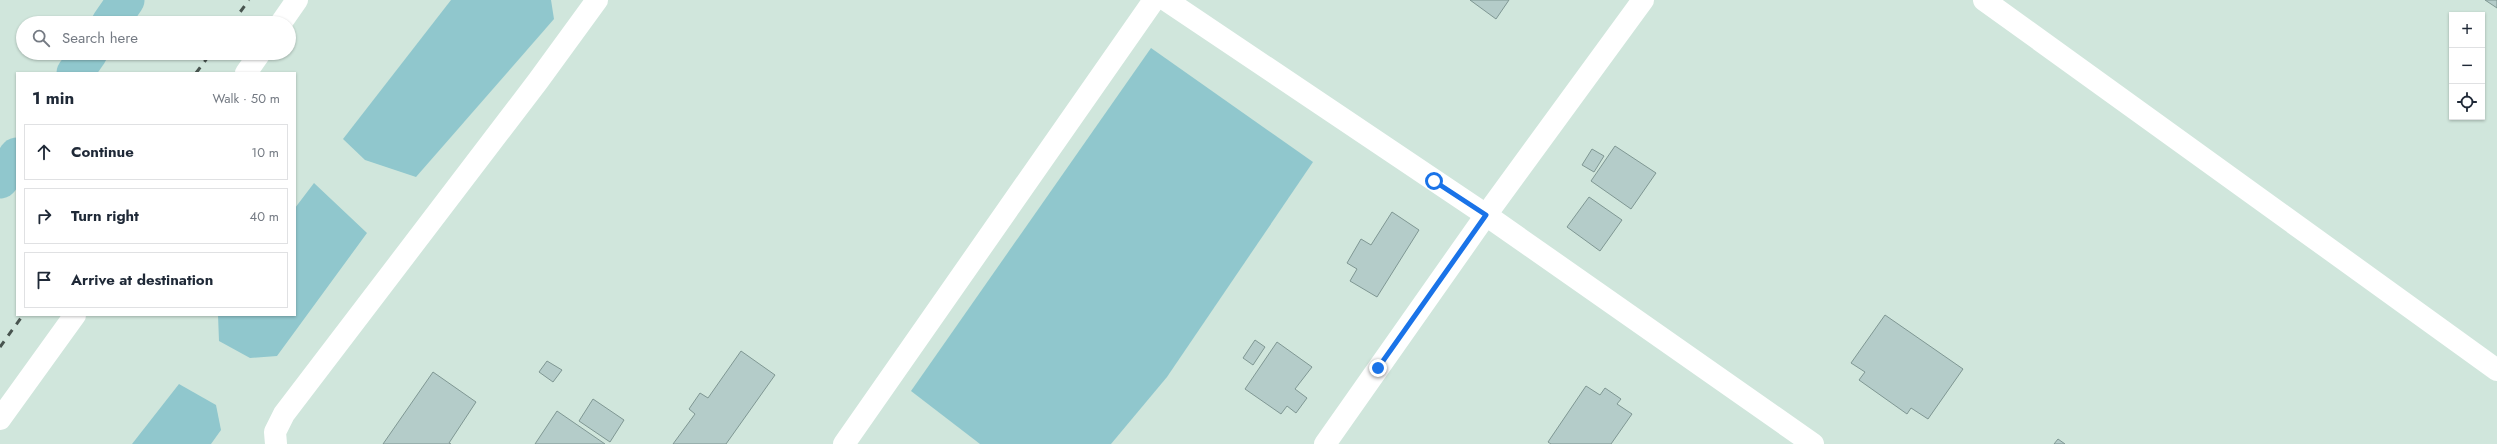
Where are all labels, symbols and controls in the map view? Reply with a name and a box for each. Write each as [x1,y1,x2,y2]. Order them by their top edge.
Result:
map controls [2449,12,2485,120]
button: + [2449,12,2485,48]
search box [16,16,296,60]
icon: search [30,27,52,49]
text: Search here [62,27,138,49]
button: − [2449,48,2485,84]
button: locate [2449,84,2485,120]
text: 1 min [32,86,74,110]
text: Walk · 50 m [213,89,280,108]
icon: ahead [33,141,55,163]
text: Continue [71,141,134,163]
text: 10 m [251,143,279,162]
route start [1425,172,1443,190]
icon: right [33,205,55,227]
text: Turn right [71,205,139,227]
text: 40 m [250,207,279,226]
icon: arrive [33,269,55,291]
text: Arrive at destination [71,269,213,291]
route end [1369,359,1387,377]

